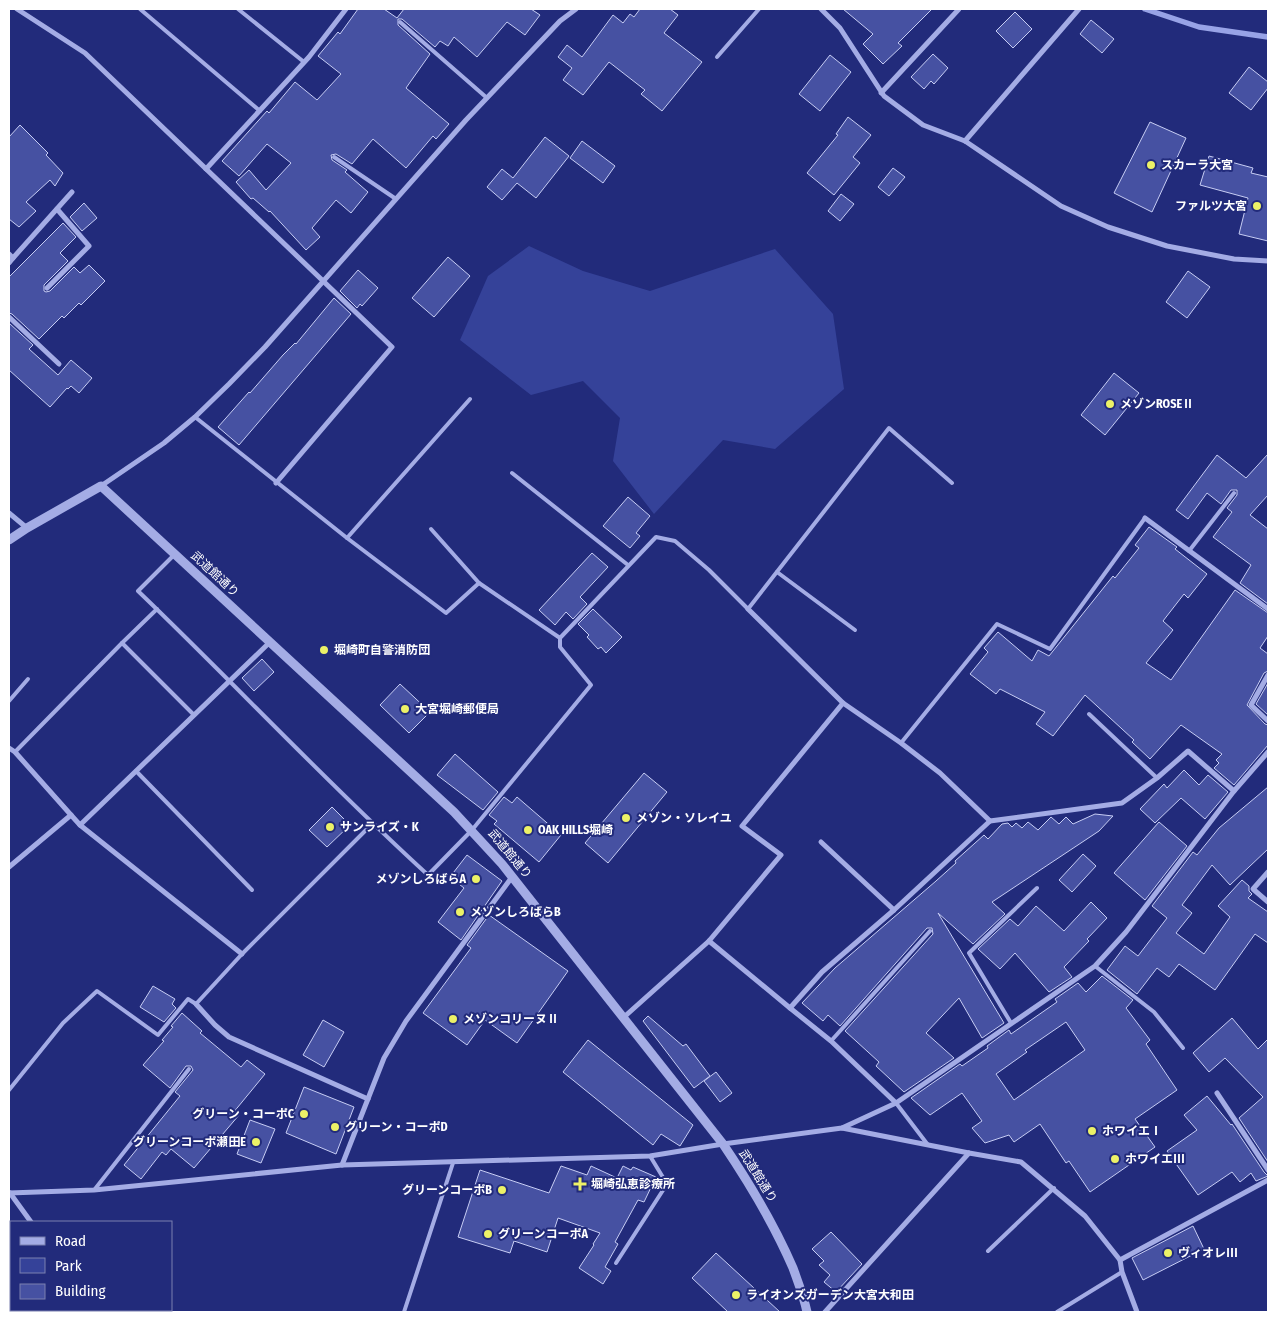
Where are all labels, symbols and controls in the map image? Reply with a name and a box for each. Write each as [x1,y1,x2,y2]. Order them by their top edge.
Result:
place label: スカーラ大宮 [1161,158,1233,172]
marker: スカーラ大宮 [1145,159,1157,171]
place label: ファルツ大宮 [1175,199,1247,213]
marker: ファルツ大宮 [1251,200,1263,212]
place label: メゾンROSEⅡ [1120,397,1194,411]
marker: メゾンROSEⅡ [1104,398,1116,410]
street label: 武道館通り [188,548,242,600]
place label: 堀崎町自警消防団 [334,643,430,657]
marker: 堀崎町自警消防団 [318,644,330,656]
place label: 大宮堀崎郵便局 [415,702,499,716]
marker: 大宮堀崎郵便局 [399,703,411,715]
place label: メゾン・ソレイユ [636,811,732,825]
marker: メゾン・ソレイユ [620,812,632,824]
place label: サンライズ・K [340,820,420,834]
marker: サンライズ・K [324,821,336,833]
place label: OAK HILLS堀崎 [538,823,613,837]
marker: OAK HILLS堀崎 [522,824,534,836]
street label: 武道館通り [485,827,535,881]
place label: メゾンしろばらA [375,872,466,886]
marker: メゾンしろばらA [470,873,482,885]
place label: メゾンしろばらB [470,905,561,919]
marker: メゾンしろばらB [454,906,466,918]
place label: メゾンコリーヌⅡ [463,1012,559,1026]
marker: メゾンコリーヌⅡ [447,1013,459,1025]
place label: グリーン・コーポC [192,1107,295,1121]
marker: グリーン・コーポC [298,1108,310,1120]
place label: グリーン・コーポD [345,1120,448,1134]
marker: グリーン・コーポD [329,1121,341,1133]
place label: ホワイエⅠ [1102,1124,1162,1138]
marker: ホワイエⅠ [1086,1125,1098,1137]
place label: グリーンコーポ瀬田E [133,1135,246,1149]
marker: グリーンコーポ瀬田E [250,1136,262,1148]
street label: 武道館通り [736,1147,780,1205]
place label: ホワイエⅢ [1125,1152,1185,1166]
marker: ホワイエⅢ [1109,1153,1121,1165]
marker: 堀崎弘恵診療所 [573,1177,587,1191]
place label: 堀崎弘恵診療所 [591,1177,675,1191]
place label: グリーンコーポB [402,1183,492,1197]
marker: グリーンコーポB [496,1184,508,1196]
legend [10,1221,172,1311]
place label: グリーンコーポA [498,1227,588,1241]
marker: グリーンコーポA [482,1228,494,1240]
text: Road [55,1232,86,1250]
place label: ヴィオレⅢ [1178,1246,1238,1260]
marker: ヴィオレⅢ [1162,1247,1174,1259]
text: Park [55,1257,82,1275]
text: Building [55,1282,106,1300]
place label: ライオンズガーデン大宮大和田 [746,1288,914,1302]
marker: ライオンズガーデン大宮大和田 [730,1289,742,1301]

